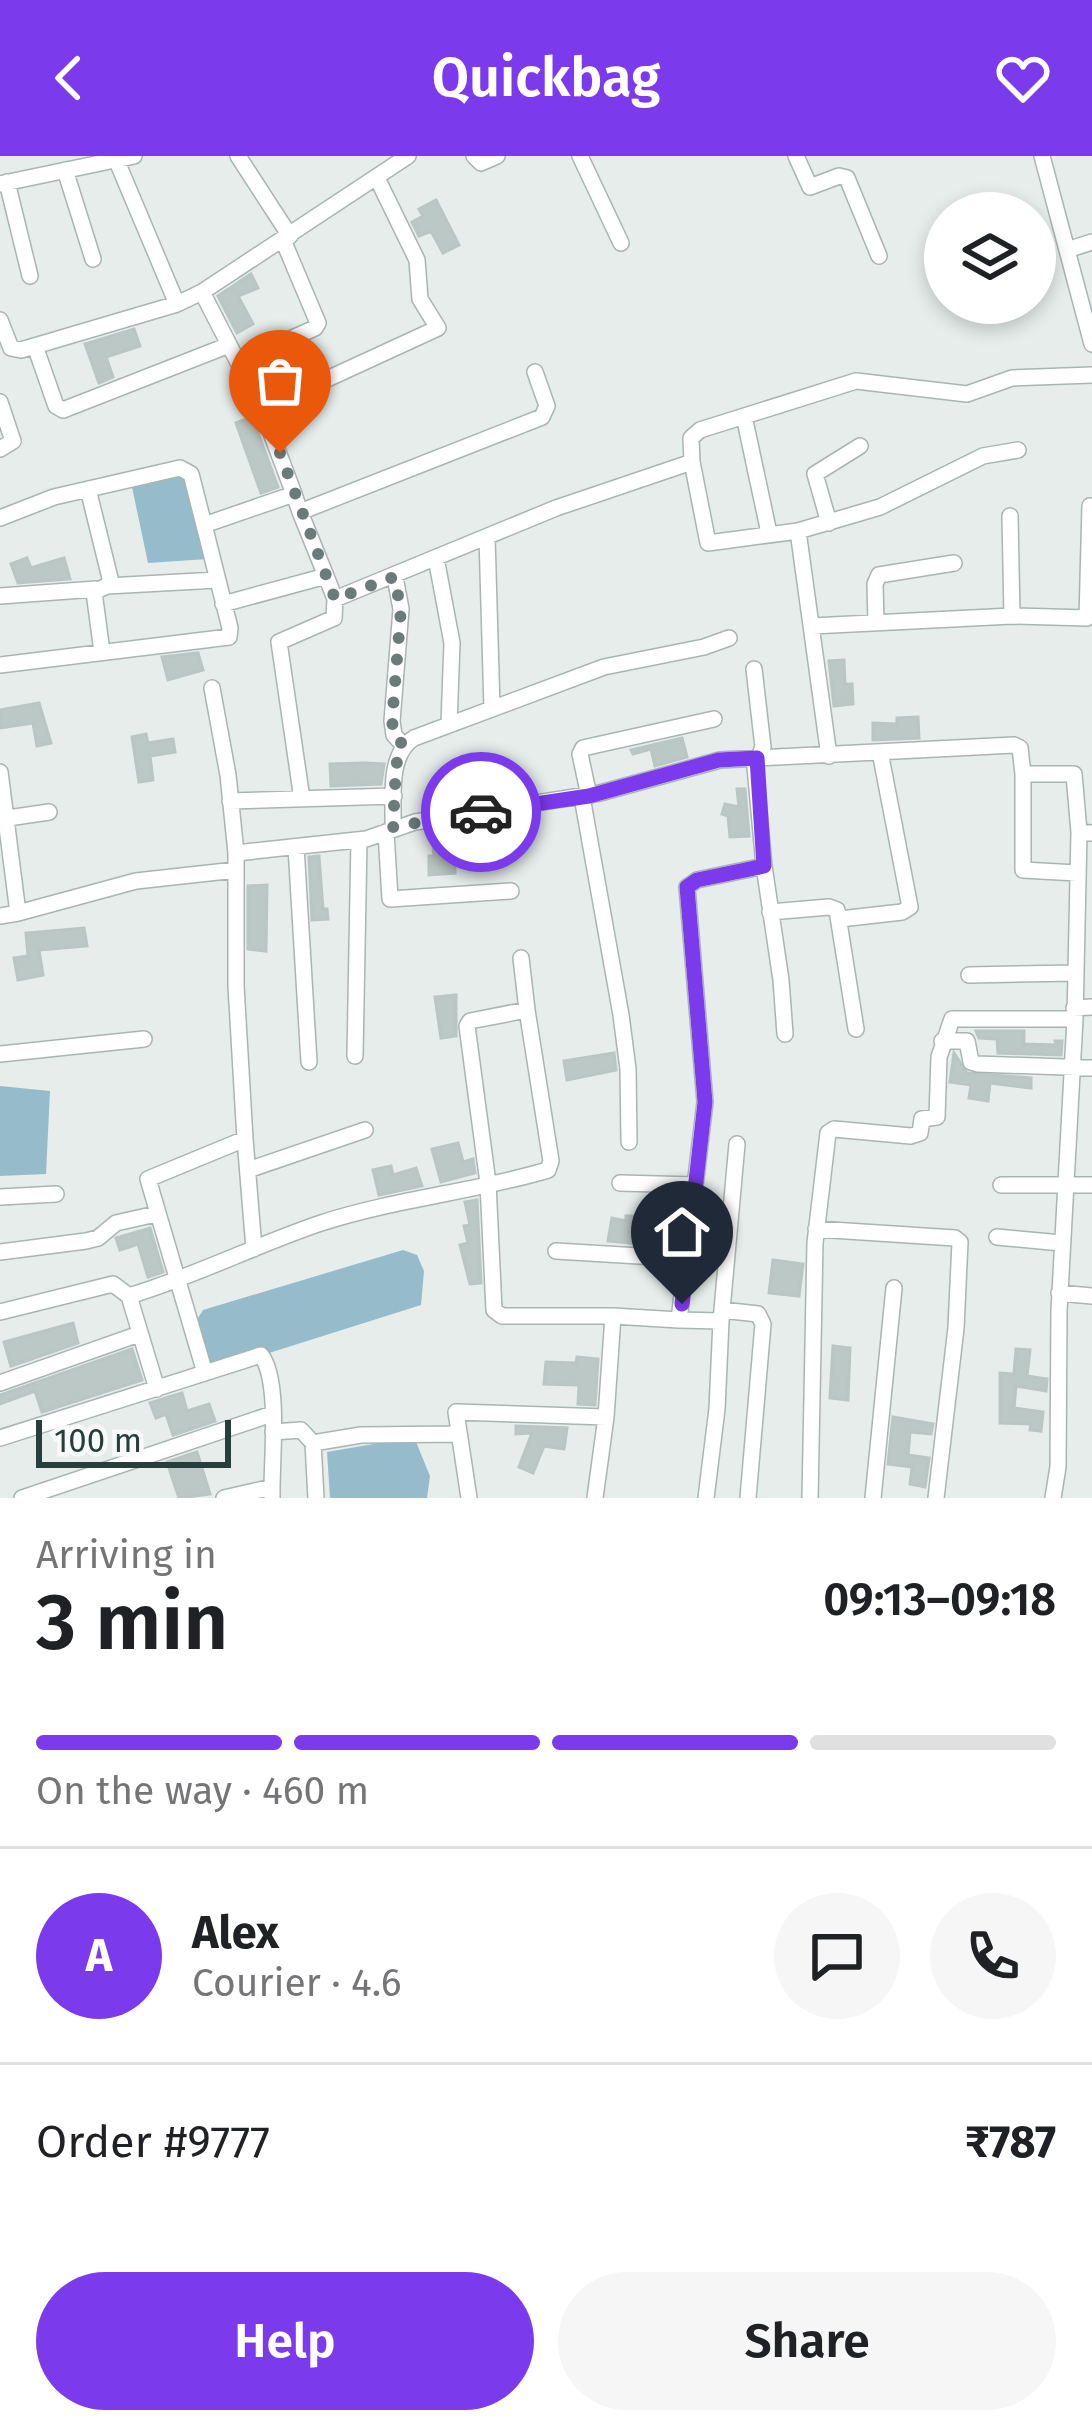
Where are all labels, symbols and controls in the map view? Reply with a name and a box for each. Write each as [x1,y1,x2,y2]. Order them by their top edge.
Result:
icon: back [36,45,102,111]
icon: heart [990,45,1056,111]
text: Quickbag [432,46,660,110]
map controls [924,192,1056,324]
button: layers [924,192,1056,324]
pin [229,330,331,453]
icon: bag [247,348,313,414]
courier [421,752,541,872]
icon: car [448,779,514,845]
pin [631,1181,733,1304]
icon: home [649,1199,715,1265]
scale bar [36,1414,231,1467]
text: 100 m [54,1421,142,1461]
text: Arriving in [36,1532,217,1578]
text: 09:13–09:18 [823,1573,1056,1627]
text: 3 min [36,1576,229,1670]
text: On the way · 460 m [36,1768,369,1814]
button: chat [774,1893,900,2019]
button: phone [930,1893,1056,2019]
text: Alex [192,1906,279,1960]
text: A [86,1929,112,1983]
text: Courier · 4.6 [192,1960,401,2006]
text: Order #9777 [36,2115,270,2169]
text: ₹787 [965,2115,1056,2169]
button: Help [36,2272,534,2410]
button: Share [558,2272,1056,2410]

